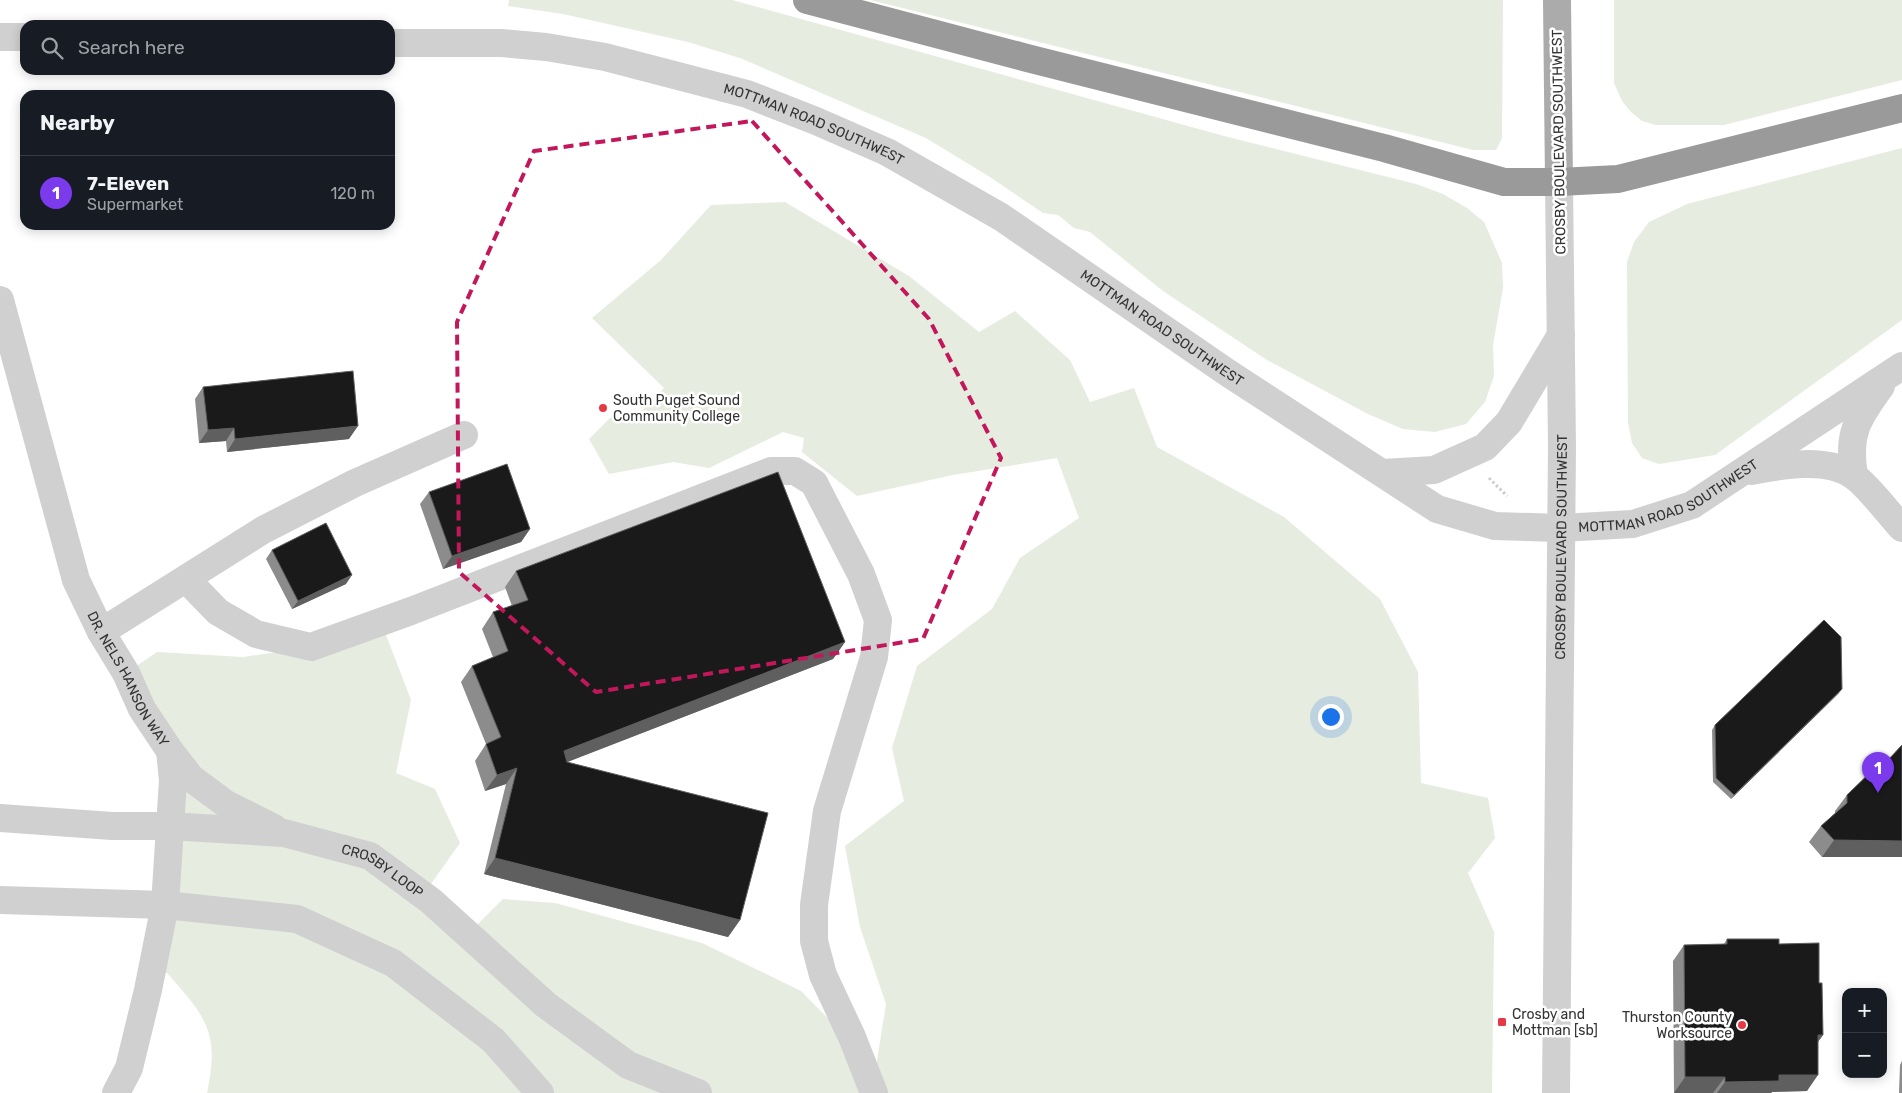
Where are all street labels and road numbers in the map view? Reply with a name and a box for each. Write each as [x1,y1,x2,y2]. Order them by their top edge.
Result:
street label: CROSBY BOULEVARD SOUTHWEST [1549,29,1569,255]
street label: MOTTMAN ROAD SOUTHWEST [722,80,907,169]
street label: MOTTMAN ROAD SOUTHWEST [1077,266,1247,389]
street label: CROSBY BOULEVARD SOUTHWEST [1552,434,1571,660]
street label: MOTTMAN ROAD SOUTHWEST [1578,455,1761,536]
street label: DR. NELS HANSON WAY [84,608,173,750]
street label: CROSBY LOOP [339,840,427,901]

